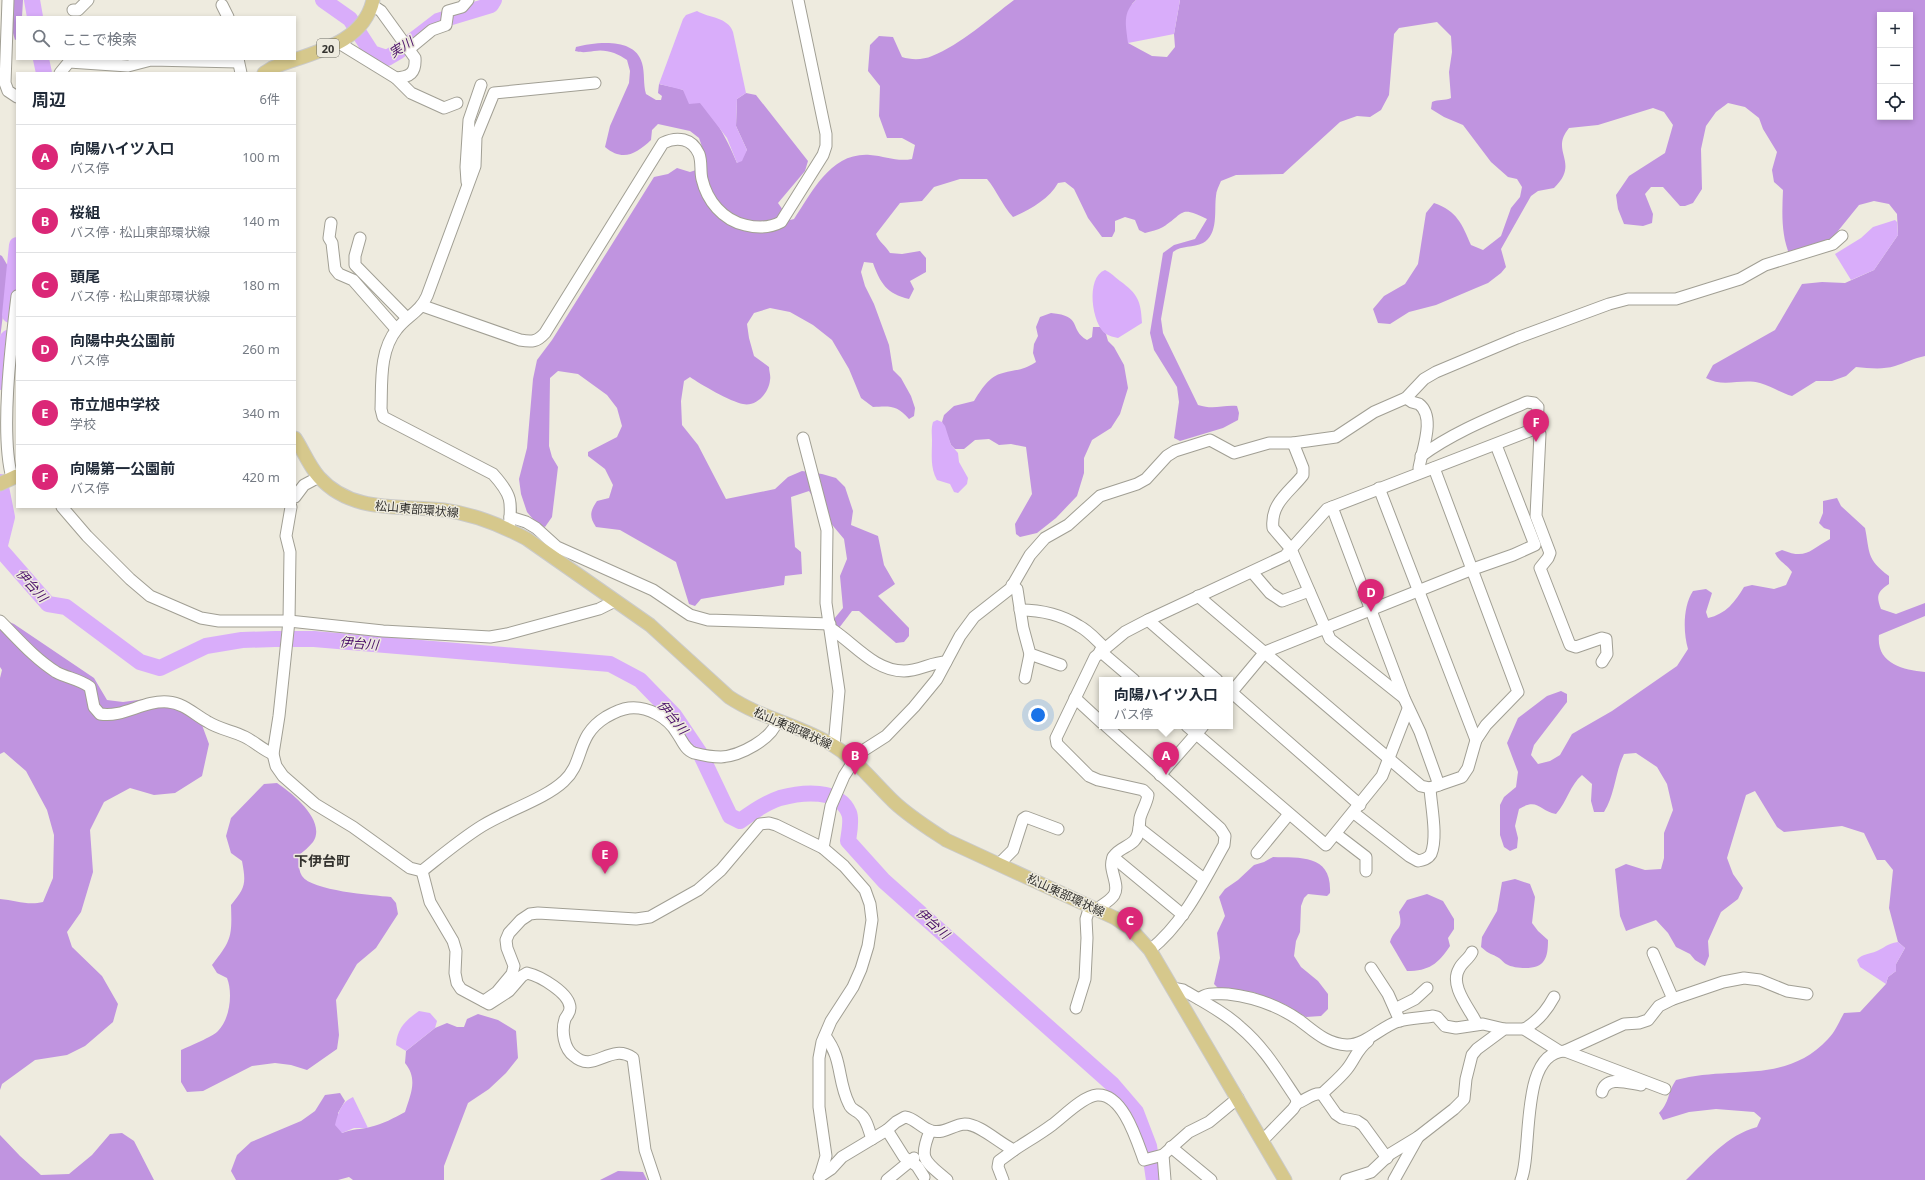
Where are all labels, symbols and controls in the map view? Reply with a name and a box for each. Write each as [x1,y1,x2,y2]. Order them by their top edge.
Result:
map controls [1877,12,1913,120]
button: + [1877,12,1913,48]
search box [16,16,296,60]
icon: search [30,27,52,49]
text: ここで検索 [62,29,137,49]
water label: 実川 [385,31,418,62]
road number: 20 [317,39,339,57]
button: − [1877,48,1913,84]
button: locate [1877,84,1913,120]
text: 周辺 [32,88,66,111]
text: 6件 [260,90,280,108]
text: 向陽ハイツ入口 [70,138,175,158]
text: A [41,148,50,166]
text: 100 m [242,148,280,166]
text: バス停 [70,159,109,177]
text: 桜組 [70,202,100,222]
text: B [41,212,49,230]
text: 140 m [242,212,280,230]
text: バス停 · 松山東部環状線 [70,223,210,241]
text: 頭尾 [70,266,100,286]
text: C [41,276,49,294]
text: 180 m [242,276,280,294]
text: バス停 · 松山東部環状線 [70,287,210,305]
text: 向陽中央公園前 [70,330,175,350]
text: D [40,340,50,358]
text: 260 m [242,340,280,358]
text: バス停 [70,351,109,369]
text: 市立旭中学校 [70,394,160,414]
text: E [41,404,49,422]
text: 340 m [242,404,280,422]
pin: F [1523,409,1549,442]
text: 学校 [70,415,96,433]
text: 向陽第一公園前 [70,458,175,478]
text: F [41,468,49,486]
text: 420 m [242,468,280,486]
text: バス停 [70,479,109,497]
street label: 松山東部環状線 [374,497,460,521]
water label: 伊台川 [12,564,53,607]
pin: D [1358,579,1384,612]
water label: 伊台川 [339,632,381,654]
popup [1099,677,1233,729]
text: 向陽ハイツ入口 [1114,684,1218,704]
water label: 伊台川 [654,696,694,739]
street label: 松山東部環状線 [751,703,835,753]
your location [1028,705,1048,725]
text: バス停 [1114,705,1153,723]
pin: B [842,742,868,775]
pin: A [1153,742,1179,775]
pin: E [592,841,618,874]
district label: 下伊台町 [294,851,350,870]
street label: 松山東部環状線 [1024,870,1108,920]
water label: 伊台川 [912,903,955,944]
pin: C [1117,907,1143,940]

